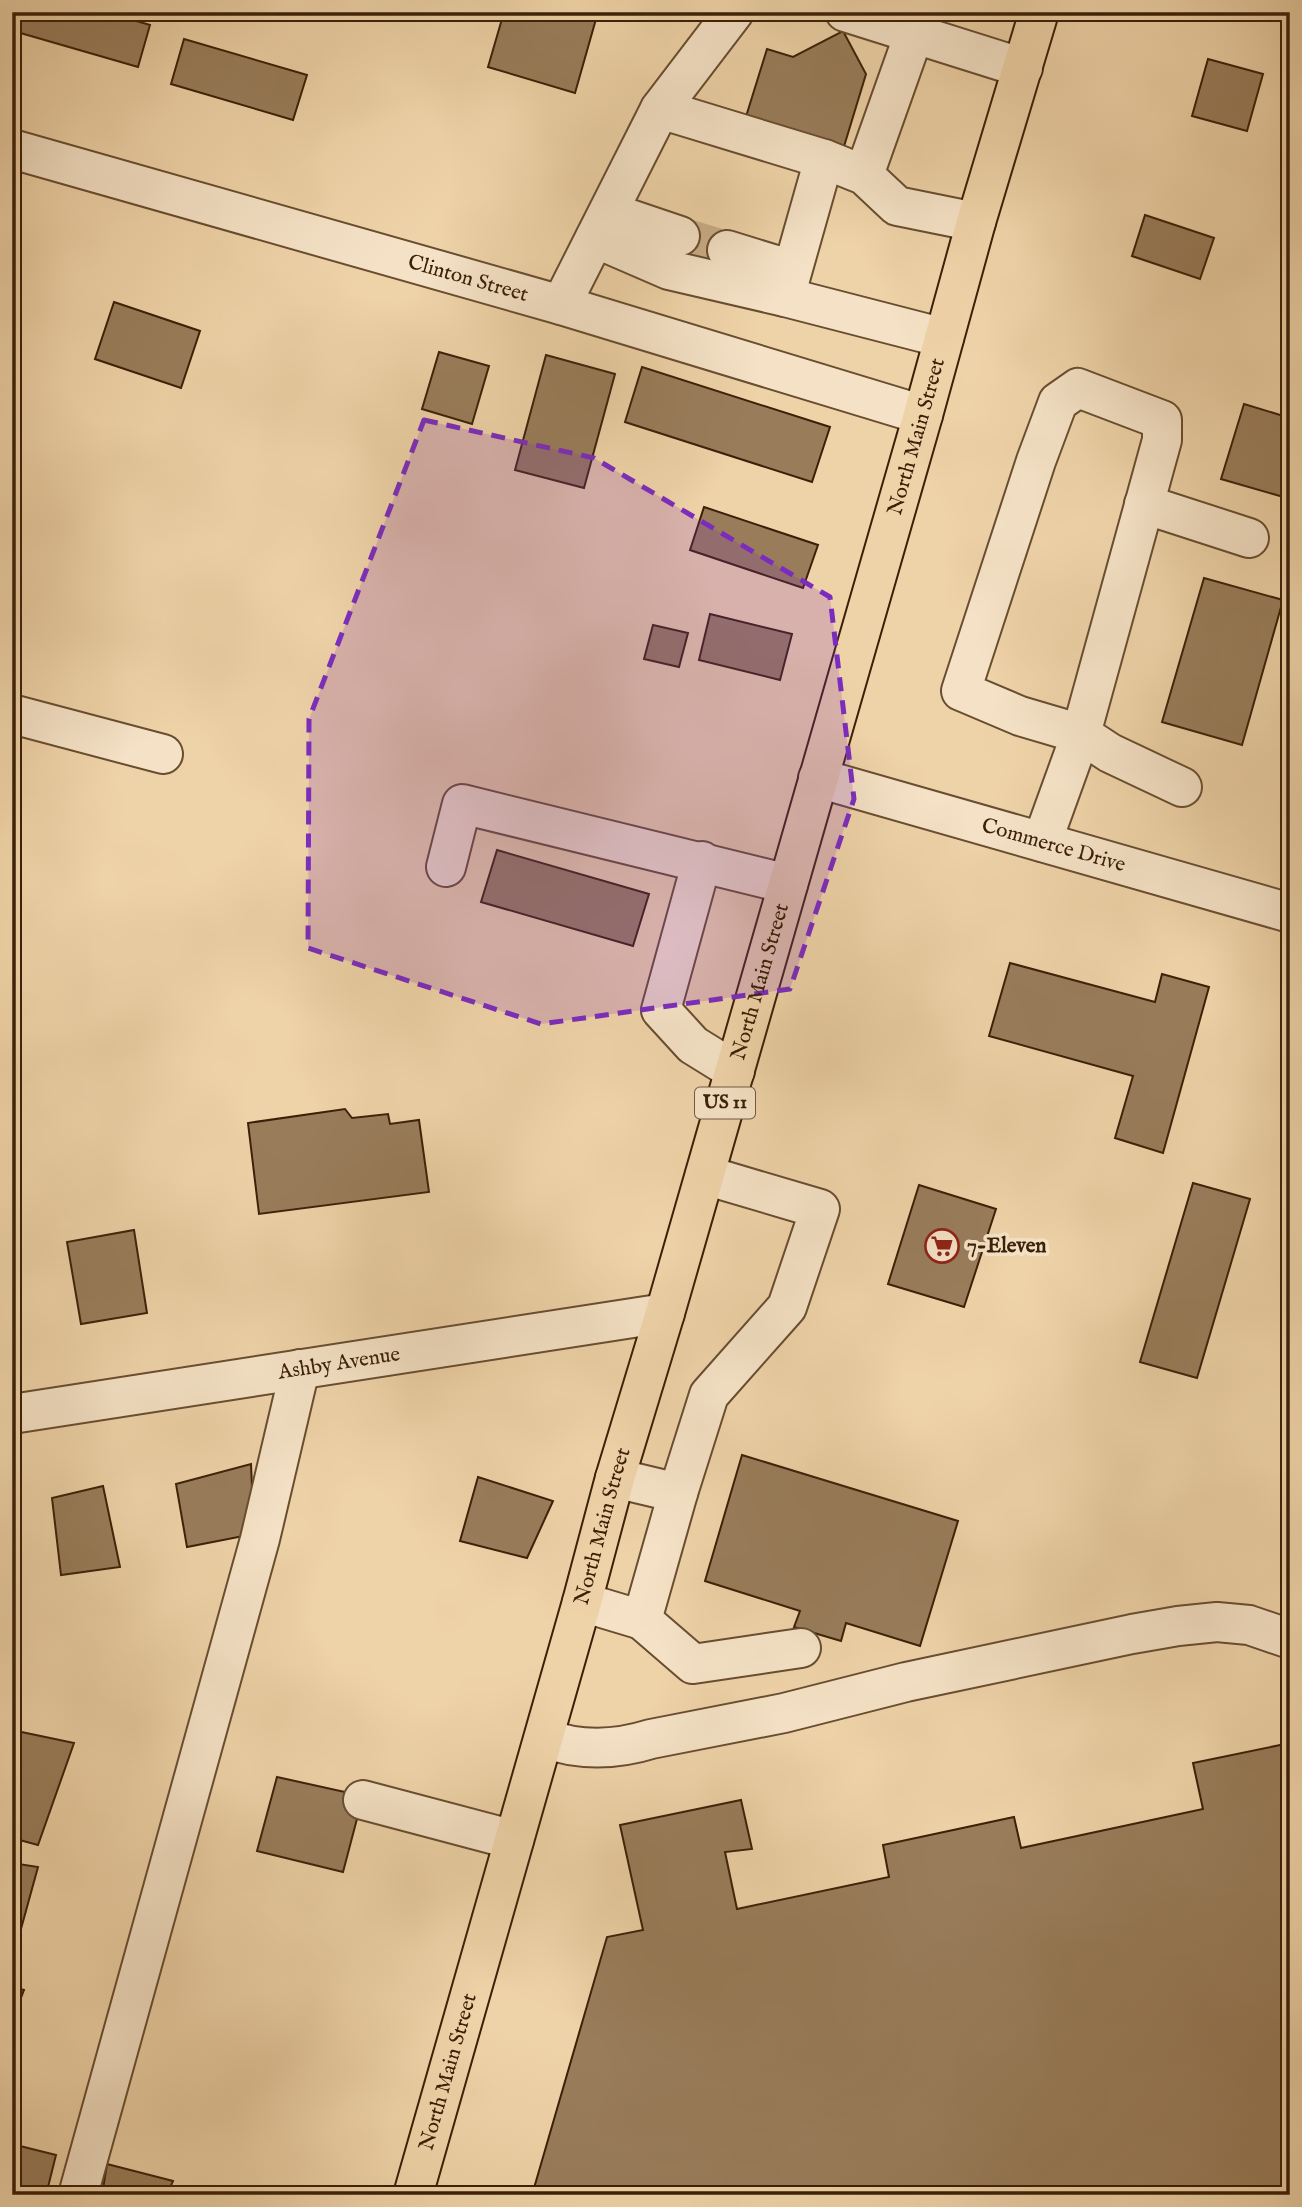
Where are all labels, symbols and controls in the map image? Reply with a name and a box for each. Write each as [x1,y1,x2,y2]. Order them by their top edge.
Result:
street label: Clinton Street [405,249,531,308]
street label: North Main Street [881,355,951,518]
street label: Commerce Drive [979,812,1129,879]
street label: North Main Street [725,900,796,1063]
road number: US 11 [695,1088,755,1119]
supermarket icon: 7-Eleven [923,1227,961,1265]
place label: 7-Eleven [967,1233,1046,1260]
street label: Ashby Avenue [275,1341,402,1386]
street label: North Main Street [568,1444,637,1608]
street label: North Main Street [413,1990,483,2154]

